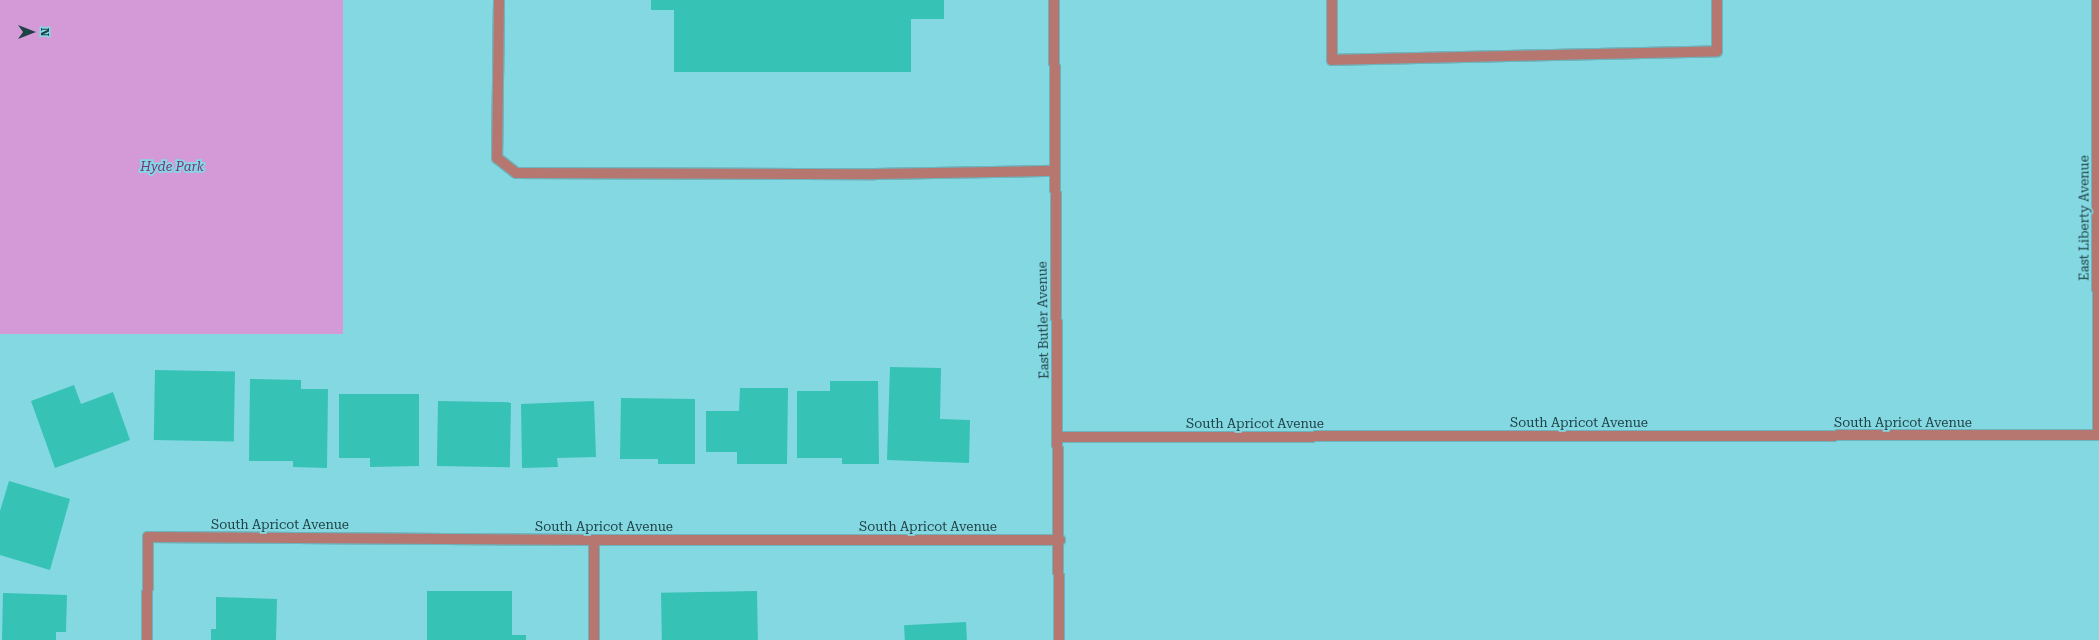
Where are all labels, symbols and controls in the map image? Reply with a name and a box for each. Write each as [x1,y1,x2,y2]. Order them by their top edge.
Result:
north arrow [12,12,52,52]
text: N [38,28,51,36]
street label: East Liberty Avenue [2077,155,2093,281]
park label: Hyde Park [140,159,204,175]
street label: East Butler Avenue [1035,261,1053,379]
street label: South Apricot Avenue [1510,415,1648,431]
street label: South Apricot Avenue [1834,415,1972,431]
street label: South Apricot Avenue [1186,416,1324,432]
street label: South Apricot Avenue [211,517,349,533]
street label: South Apricot Avenue [535,519,673,535]
street label: South Apricot Avenue [859,519,997,535]

